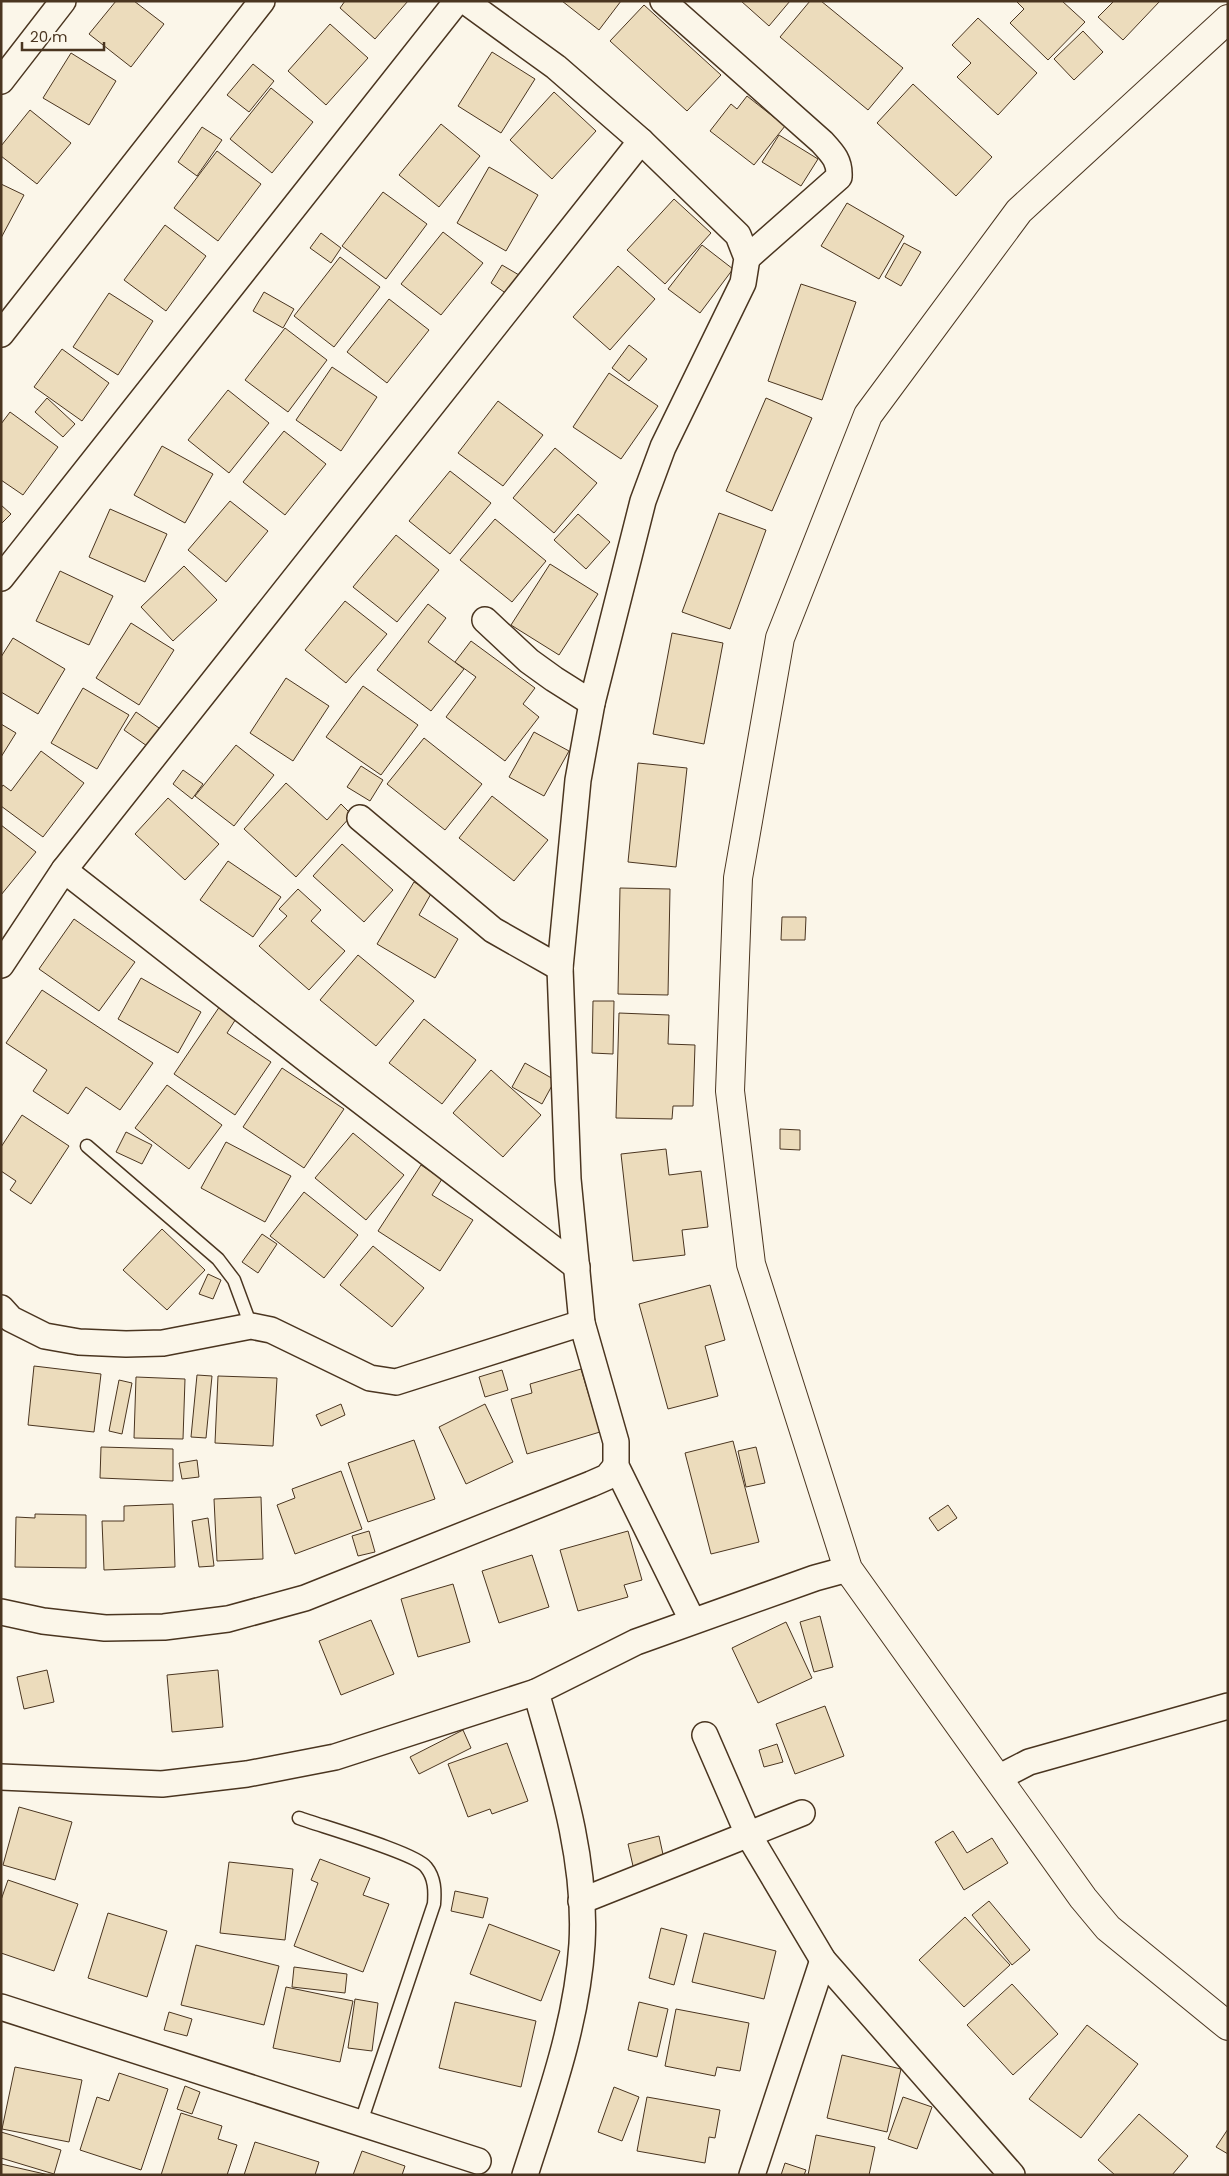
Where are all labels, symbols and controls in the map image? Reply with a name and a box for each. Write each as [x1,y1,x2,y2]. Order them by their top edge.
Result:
scale bar [22,20,105,52]
text: 20 m [30,26,68,47]

